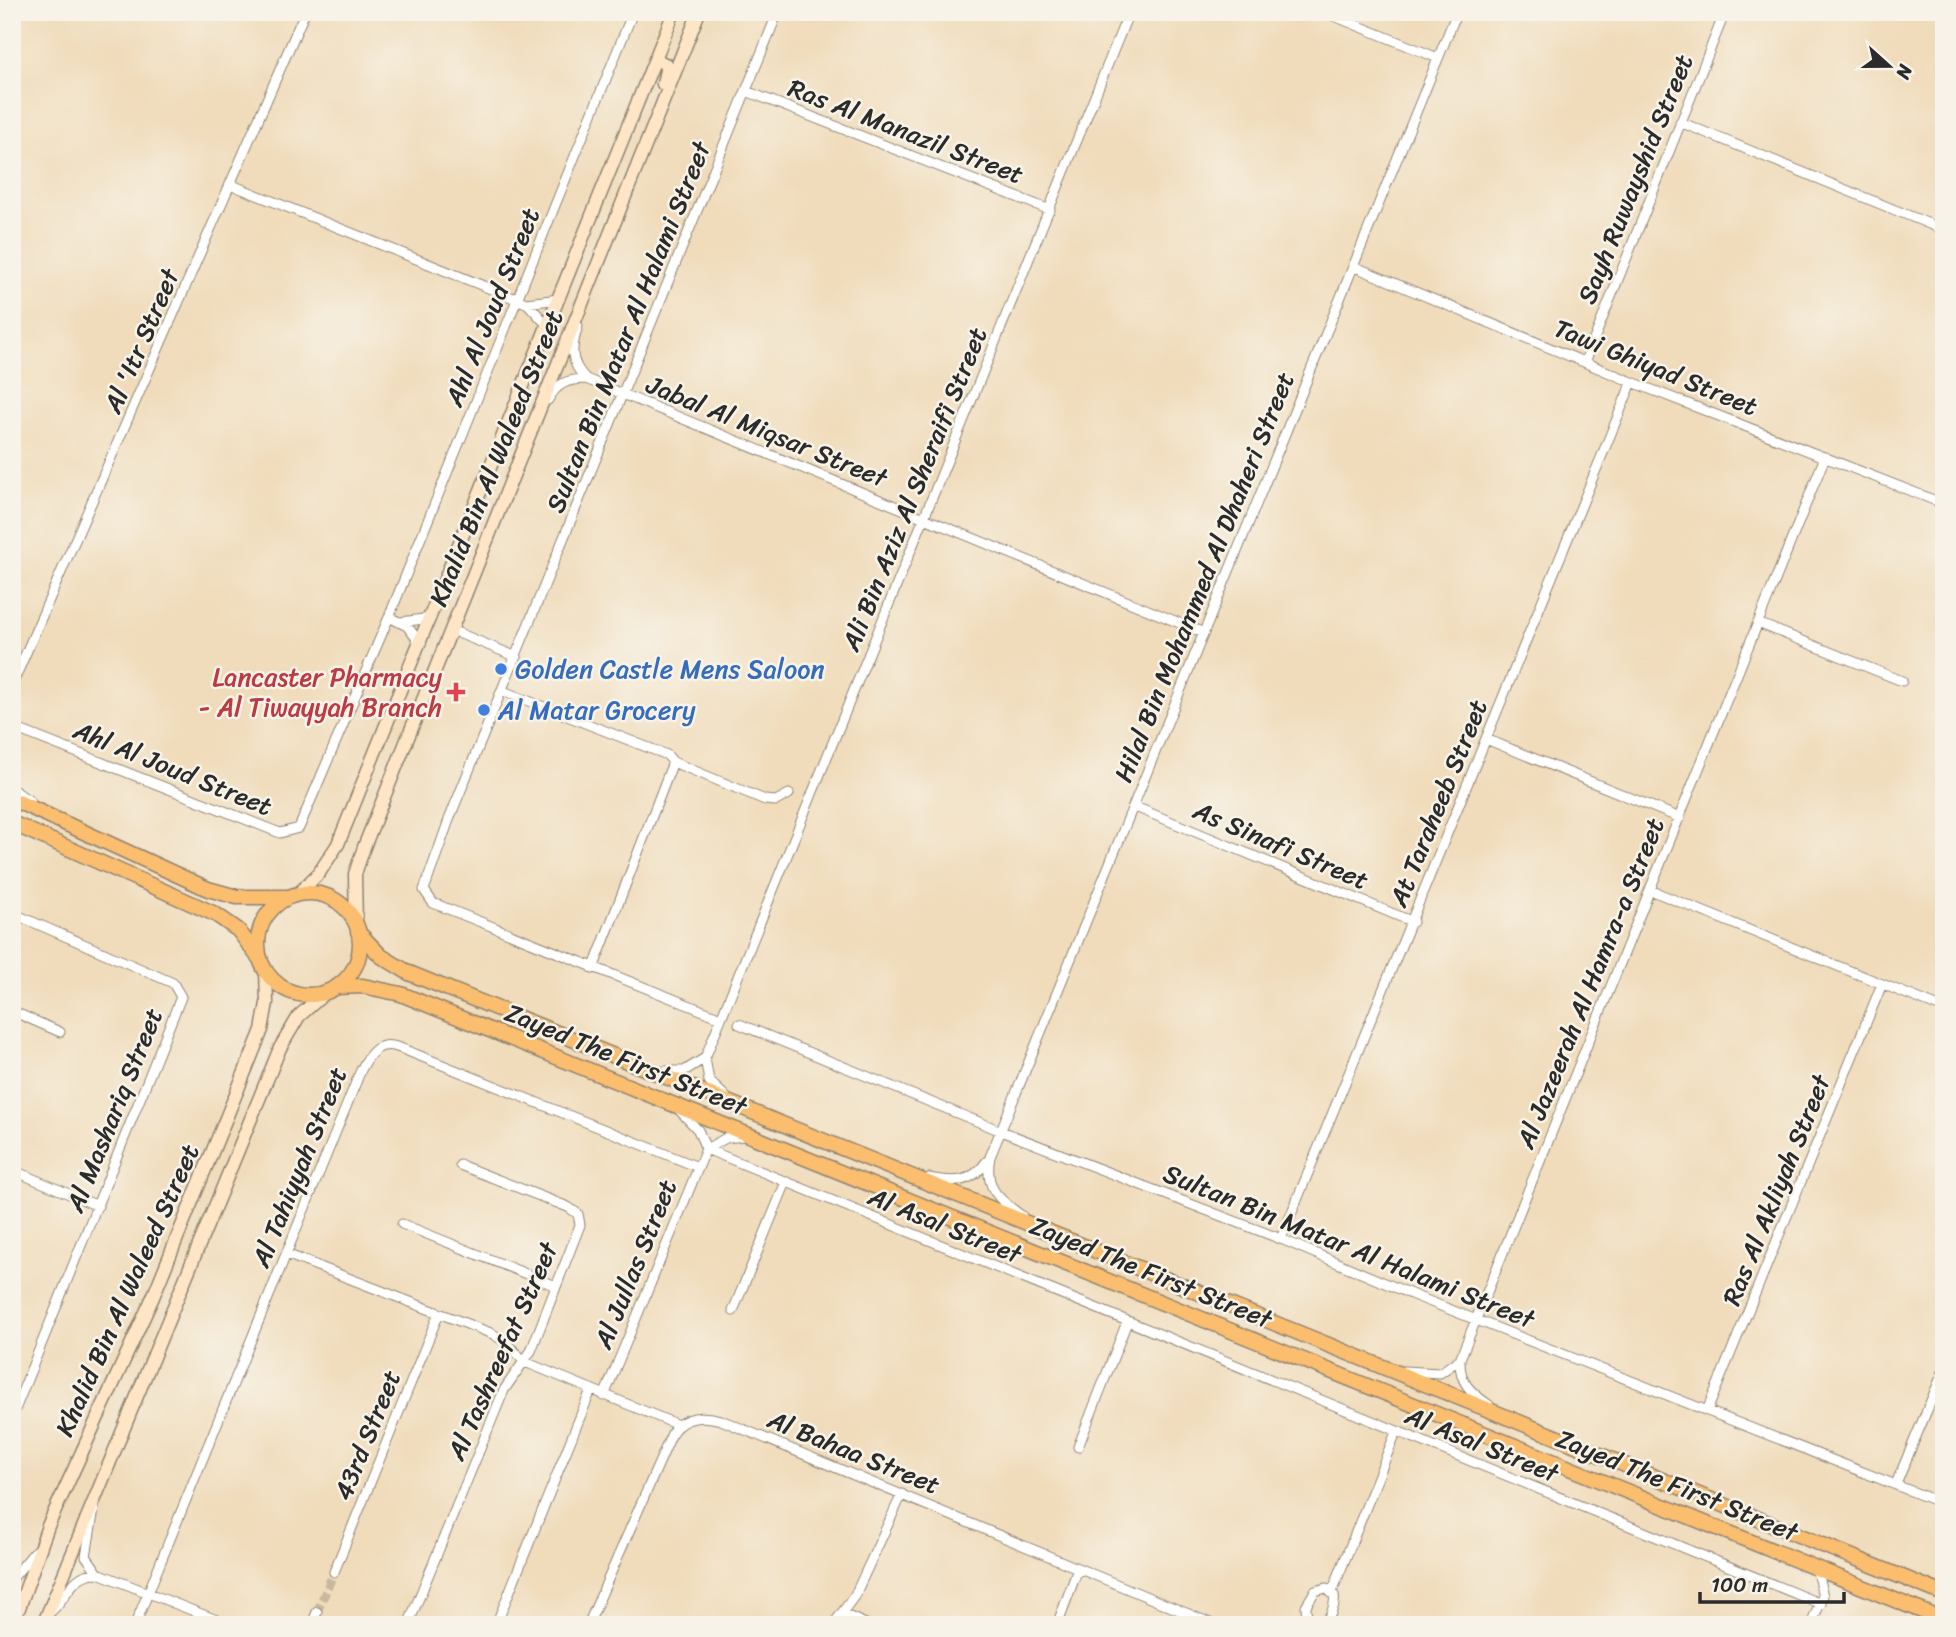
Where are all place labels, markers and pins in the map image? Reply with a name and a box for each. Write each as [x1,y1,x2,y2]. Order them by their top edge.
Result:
place label: Golden Castle Mens Saloon [515,646,824,692]
place label: Lancaster Pharmacy - Al Tiwayyah Branch [198,654,443,730]
marker: Golden Castle Mens Saloon [493,661,509,677]
marker: Lancaster Pharmacy - Al Tiwayyah Branch [448,684,464,700]
place label: Al Matar Grocery [497,687,696,733]
marker: Al Matar Grocery [476,702,492,718]

